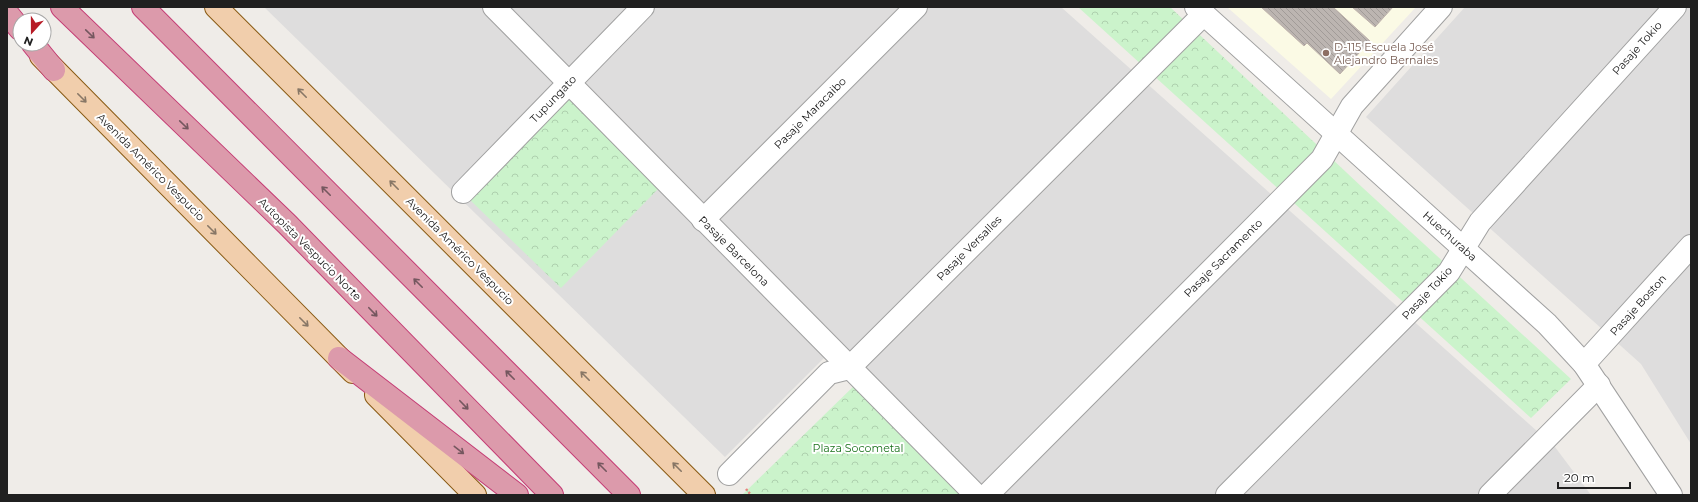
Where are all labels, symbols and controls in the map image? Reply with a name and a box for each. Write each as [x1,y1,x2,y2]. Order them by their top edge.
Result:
north arrow [12,12,52,52]
street label: Pasaje Tokio [1609,18,1665,78]
one-way arrow [85,29,95,39]
text: N [22,33,35,49]
place label: D-115 Escuela José Alejandro Bernales [1334,40,1439,67]
marker: D-115 Escuela José Alejandro Bernales [1321,48,1331,58]
street label: Tupungato [527,72,579,126]
street label: Pasaje Maracaibo [771,74,849,152]
one-way arrow [297,88,307,98]
one-way arrow [77,93,87,103]
street label: Avenida Américo Vespucio [94,110,208,224]
one-way arrow [179,120,189,129]
one-way arrow [389,180,399,190]
one-way arrow [321,186,331,196]
street label: Avenida Américo Vespucio [403,194,517,308]
street label: Autopista Vespucio Norte [256,195,365,304]
street label: Huechuraba [1420,208,1480,264]
street label: Pasaje Versalles [933,212,1005,284]
street label: Pasaje Barcelona [696,213,772,289]
street label: Pasaje Sacramento [1181,216,1265,300]
one-way arrow [208,225,217,235]
street label: Pasaje Tokio [1399,263,1455,323]
street label: Pasaje Boston [1607,271,1669,339]
one-way arrow [413,278,423,288]
one-way arrow [368,307,378,317]
one-way arrow [299,317,309,327]
one-way arrow [505,370,515,380]
one-way arrow [580,371,590,380]
one-way arrow [459,400,469,410]
park label: Plaza Socometal [812,441,904,455]
one-way arrow [453,446,464,454]
one-way arrow [597,462,607,472]
one-way arrow [672,462,682,472]
scale bar [1558,464,1630,490]
text: 20 m [1564,470,1595,485]

